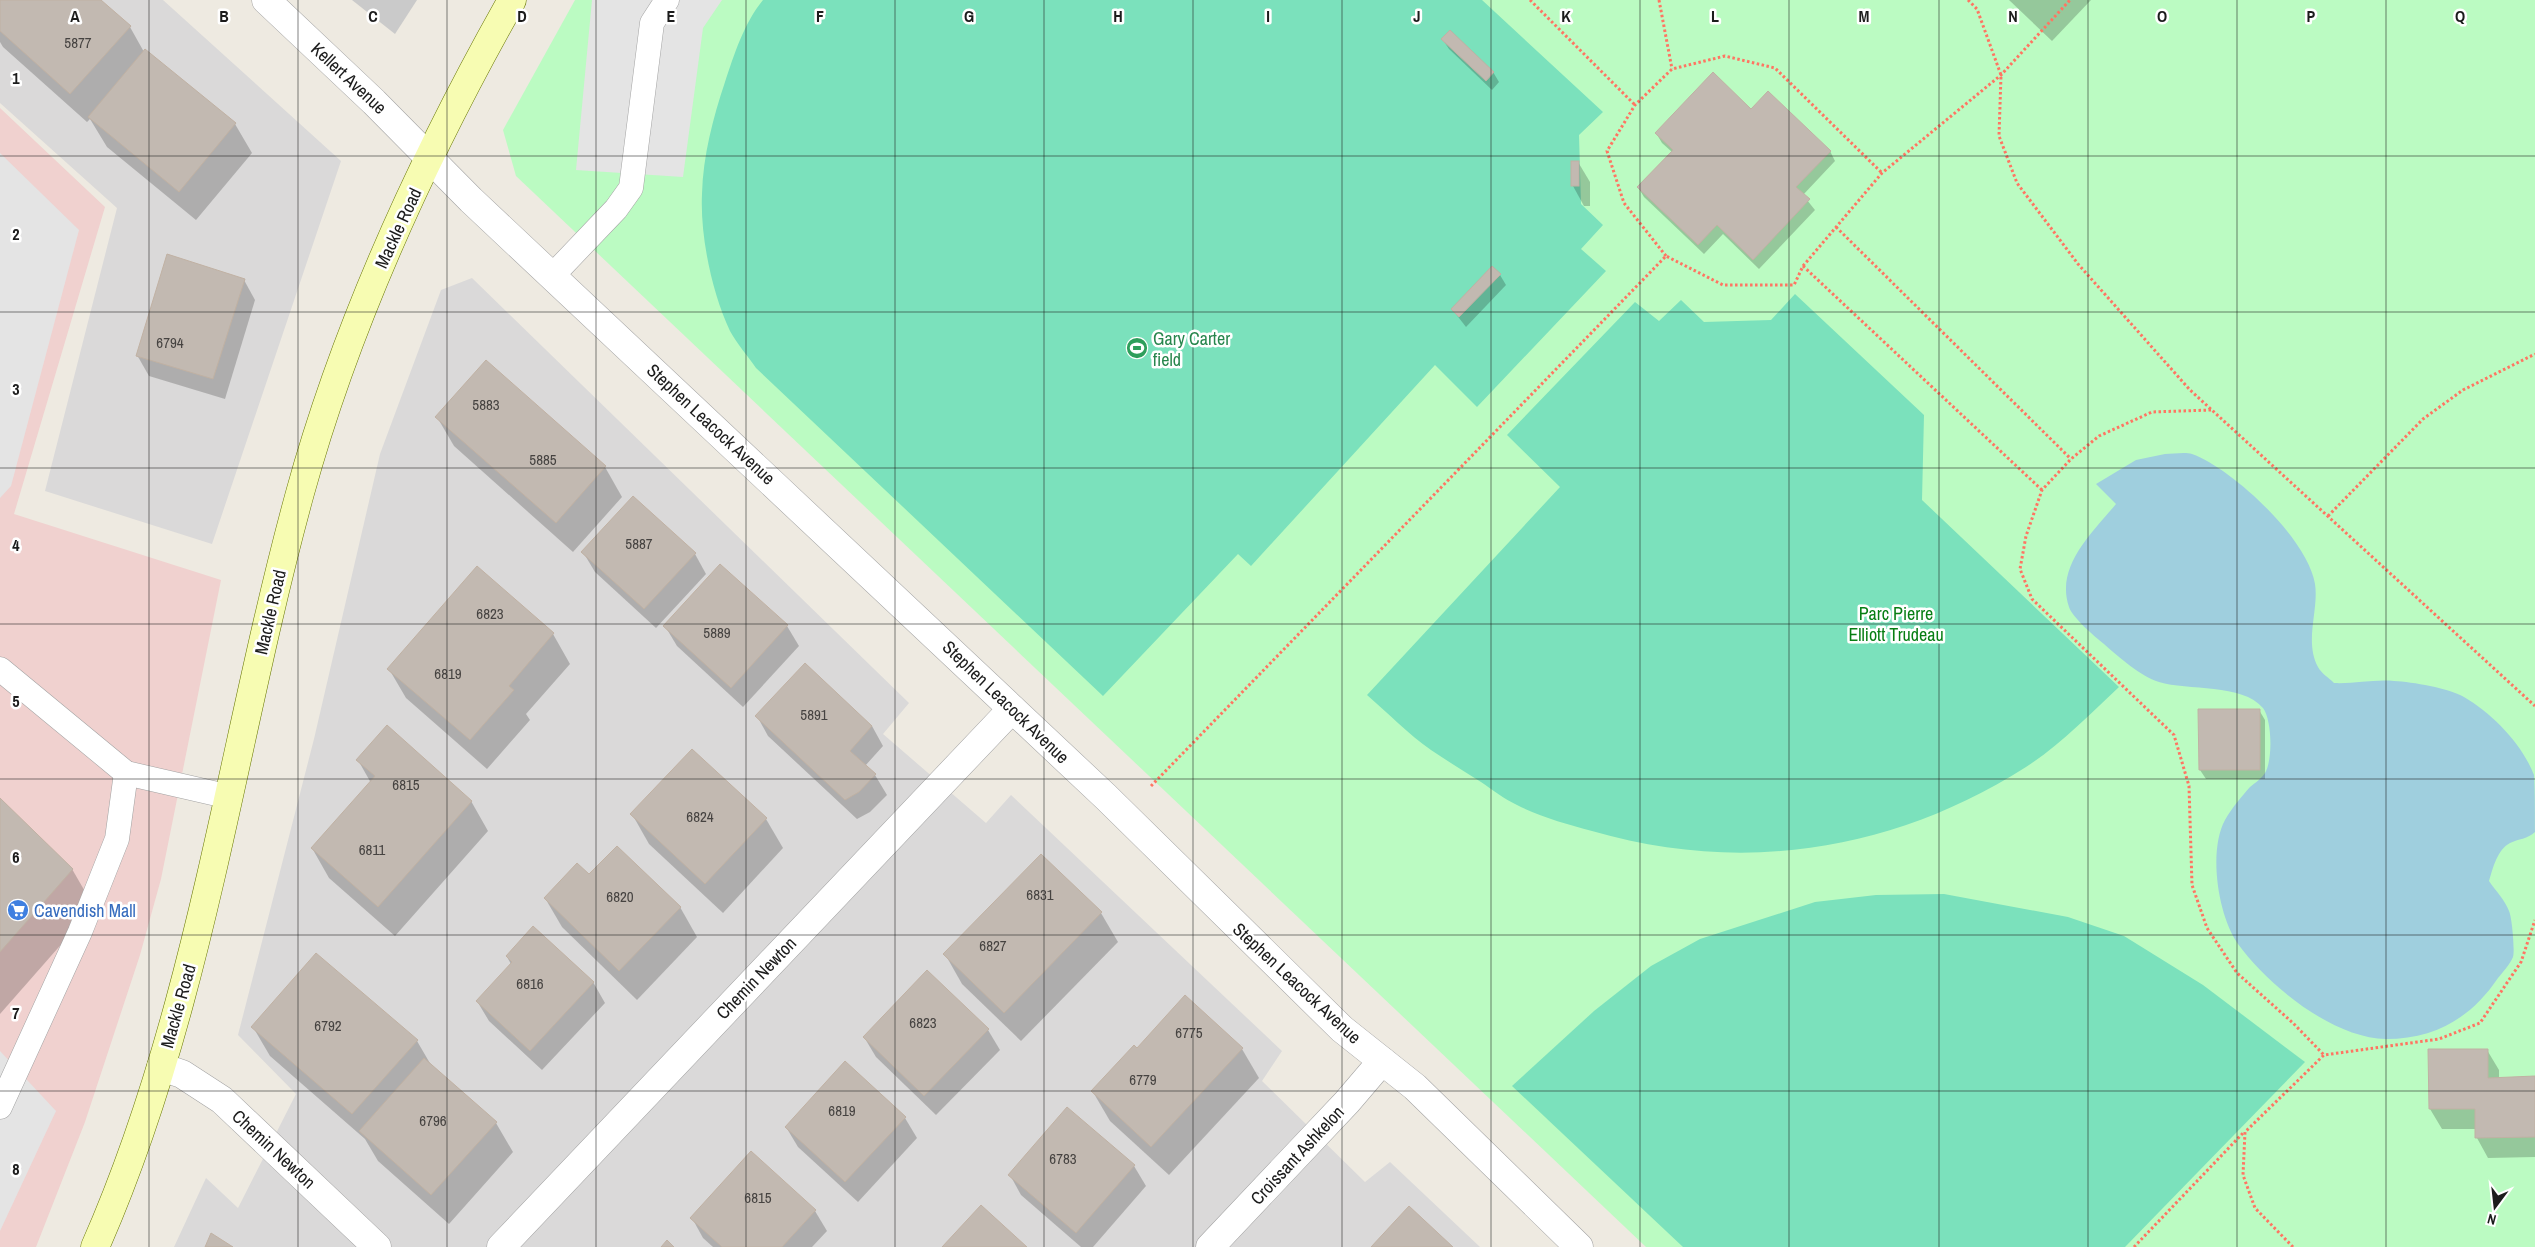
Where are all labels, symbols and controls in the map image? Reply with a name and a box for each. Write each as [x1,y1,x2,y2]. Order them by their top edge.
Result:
text: A [70,5,80,27]
text: B [219,5,229,27]
text: C [368,5,378,27]
text: D [517,5,527,27]
text: E [667,5,676,27]
text: F [816,5,824,27]
text: G [964,5,974,27]
text: H [1113,5,1123,27]
text: I [1266,5,1270,27]
text: J [1413,5,1421,27]
text: K [1561,5,1571,27]
text: L [1711,5,1719,27]
text: M [1859,5,1870,27]
text: N [2008,5,2018,27]
text: O [2157,5,2167,27]
text: P [2307,5,2316,27]
text: Q [2455,5,2465,27]
house number: 5877 [64,32,92,53]
street label: Kellert Avenue [306,36,392,120]
text: 1 [12,67,20,89]
street label: Mackle Road [368,184,428,272]
text: 2 [12,223,20,245]
place label: Gary Carter field [1153,326,1230,372]
house number: 6794 [156,332,184,353]
sports icon: Gary Carter field [1125,336,1149,360]
street label: Stephen Leacock Avenue [641,358,781,490]
text: 3 [12,378,20,400]
house number: 5883 [472,394,500,415]
house number: 5885 [529,449,557,470]
house number: 5887 [625,533,653,554]
text: 4 [12,534,20,556]
street label: Mackle Road [248,567,292,657]
park label: Parc Pierre Elliott Trudeau [1848,601,1944,647]
house number: 6823 [476,603,504,624]
house number: 5889 [703,622,731,643]
street label: Stephen Leacock Avenue [937,635,1075,769]
house number: 6819 [434,663,462,684]
text: 5 [12,690,20,712]
house number: 5891 [800,704,828,725]
house number: 6815 [392,774,420,795]
house number: 6824 [686,806,714,827]
house number: 6811 [359,839,385,860]
text: 6 [12,846,20,868]
house number: 6831 [1026,884,1054,905]
house number: 6820 [606,886,634,907]
supermarket icon: Cavendish Mall [6,898,30,922]
place label: Cavendish Mall [34,898,136,923]
street label: Stephen Leacock Avenue [1227,917,1367,1049]
street label: Chemin Newton [710,931,802,1025]
house number: 6827 [979,935,1007,956]
street label: Mackle Road [154,961,202,1051]
house number: 6816 [516,973,544,994]
text: 7 [12,1002,20,1024]
house number: 6823 [909,1012,937,1033]
house number: 6792 [314,1015,342,1036]
house number: 6775 [1175,1022,1203,1043]
house number: 6779 [1129,1069,1157,1090]
house number: 6819 [828,1100,856,1121]
street label: Croissant Ashkelon [1244,1100,1350,1210]
street label: Chemin Newton [227,1104,321,1194]
house number: 6796 [419,1110,447,1131]
house number: 6783 [1049,1148,1077,1169]
text: 8 [12,1158,20,1180]
north arrow [2470,1182,2520,1232]
house number: 6815 [744,1187,772,1208]
text: N [2485,1210,2498,1229]

